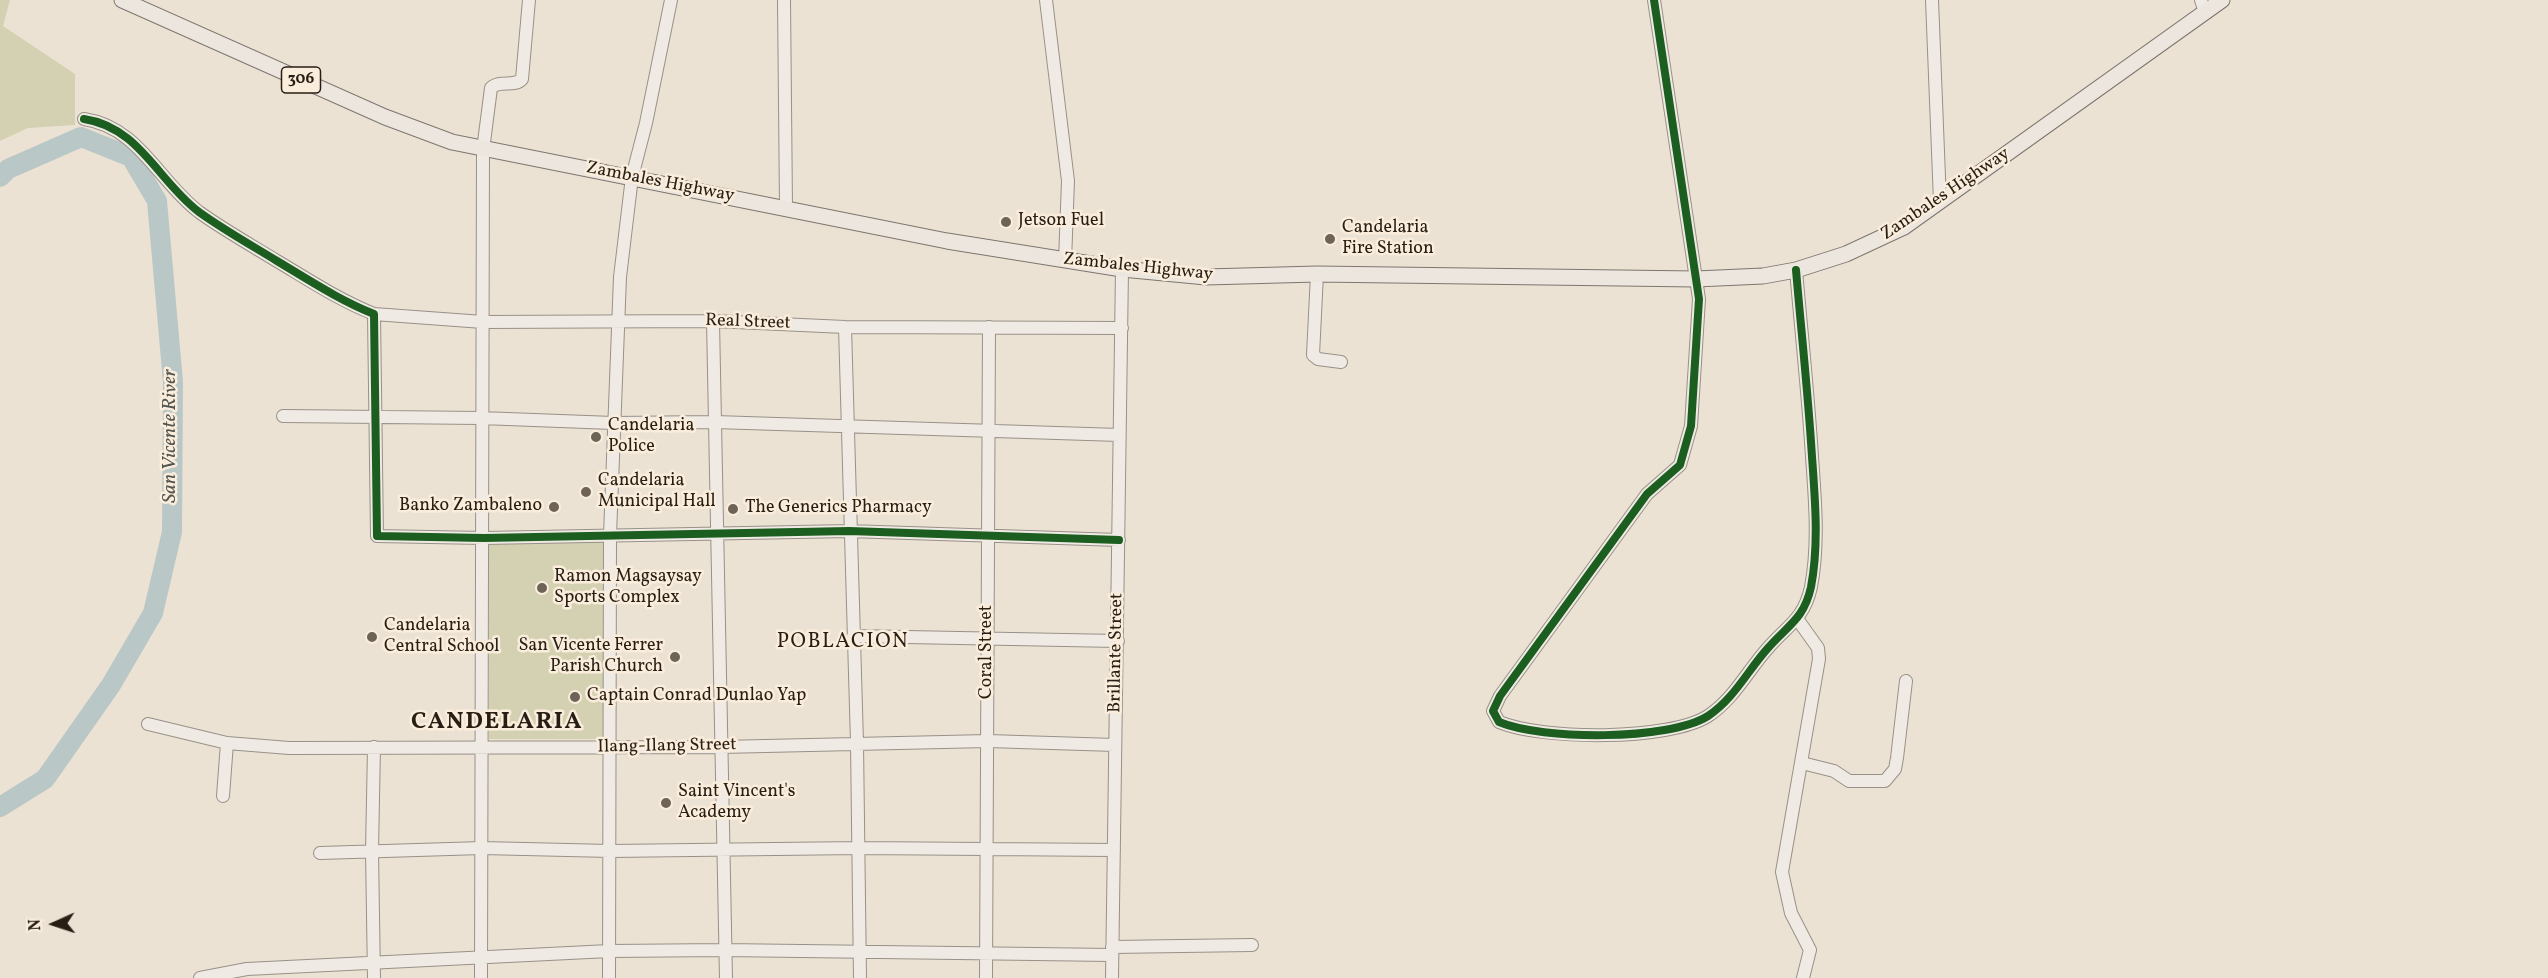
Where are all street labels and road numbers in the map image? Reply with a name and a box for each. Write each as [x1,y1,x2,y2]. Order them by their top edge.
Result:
road number: 306 [282,67,320,93]
street label: Zambales Highway [1878,144,2014,246]
street label: Zambales Highway [584,158,736,208]
street label: Zambales Highway [1062,249,1214,287]
street label: Real Street [705,311,791,335]
street label: Brillante Street [1105,593,1129,713]
street label: Coral Street [977,605,999,699]
street label: Ilang-Ilang Street [597,735,737,759]

